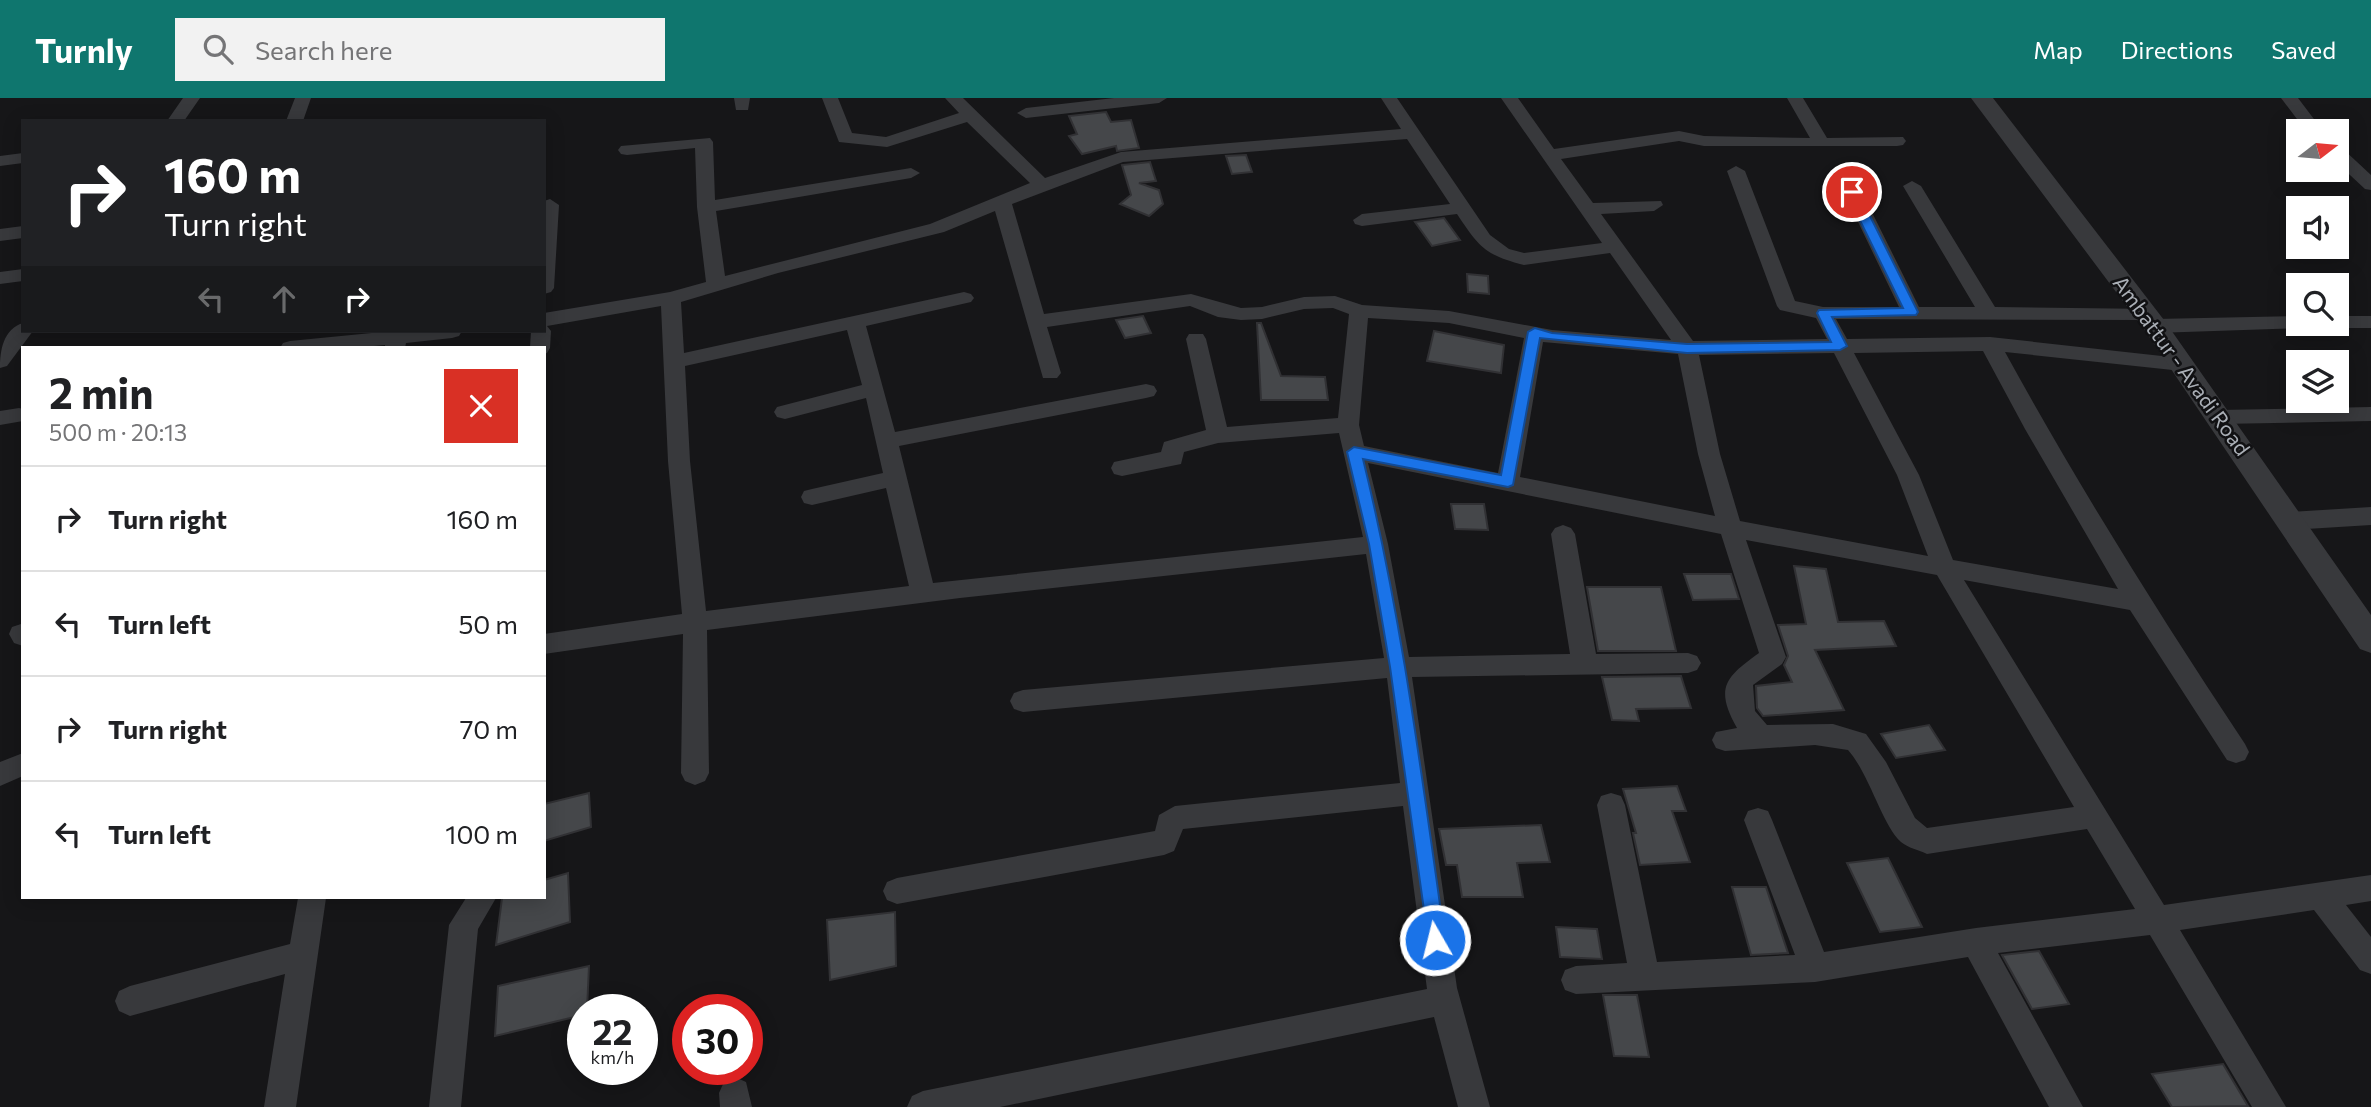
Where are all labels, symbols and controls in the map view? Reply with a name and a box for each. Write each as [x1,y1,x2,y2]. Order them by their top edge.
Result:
search box [175,18,665,81]
text: Turnly [35,29,133,70]
icon: search [199,30,237,68]
text: Search here [255,34,392,65]
text: Map [2033,35,2083,64]
text: Directions [2121,35,2233,64]
text: Saved [2271,35,2336,64]
north arrow [2286,119,2348,182]
map controls [2286,119,2349,413]
text: 160 m [164,143,301,203]
icon: right [49,147,140,238]
pin [1822,162,1882,222]
icon: arrive [1833,173,1871,211]
button: sound [2286,196,2349,259]
text: Turn right [164,203,307,243]
street label: Ambattur - Avadi Road [2109,270,2256,460]
button: search [2286,273,2349,336]
icon: left [192,280,230,318]
icon: ahead [265,280,303,318]
icon: right [338,280,376,318]
button: layers [2286,350,2349,413]
text: 2 min [49,366,154,418]
button: close [444,369,518,443]
text: 500 m · 20:13 [49,418,187,446]
icon: right [49,500,87,538]
text: Turn right [108,503,227,534]
text: 160 m [446,503,518,534]
icon: left [49,605,87,643]
text: Turn left [108,608,211,639]
text: 50 m [458,608,518,639]
icon: right [49,710,87,748]
text: Turn right [108,713,227,744]
text: 70 m [460,713,518,744]
icon: left [49,815,87,853]
text: Turn left [108,818,211,849]
text: 100 m [445,818,518,849]
position arrow [1398,903,1472,977]
speed limit sign: 30 [672,994,763,1085]
text: 22 [593,1009,632,1052]
text: km/h [591,1046,634,1068]

